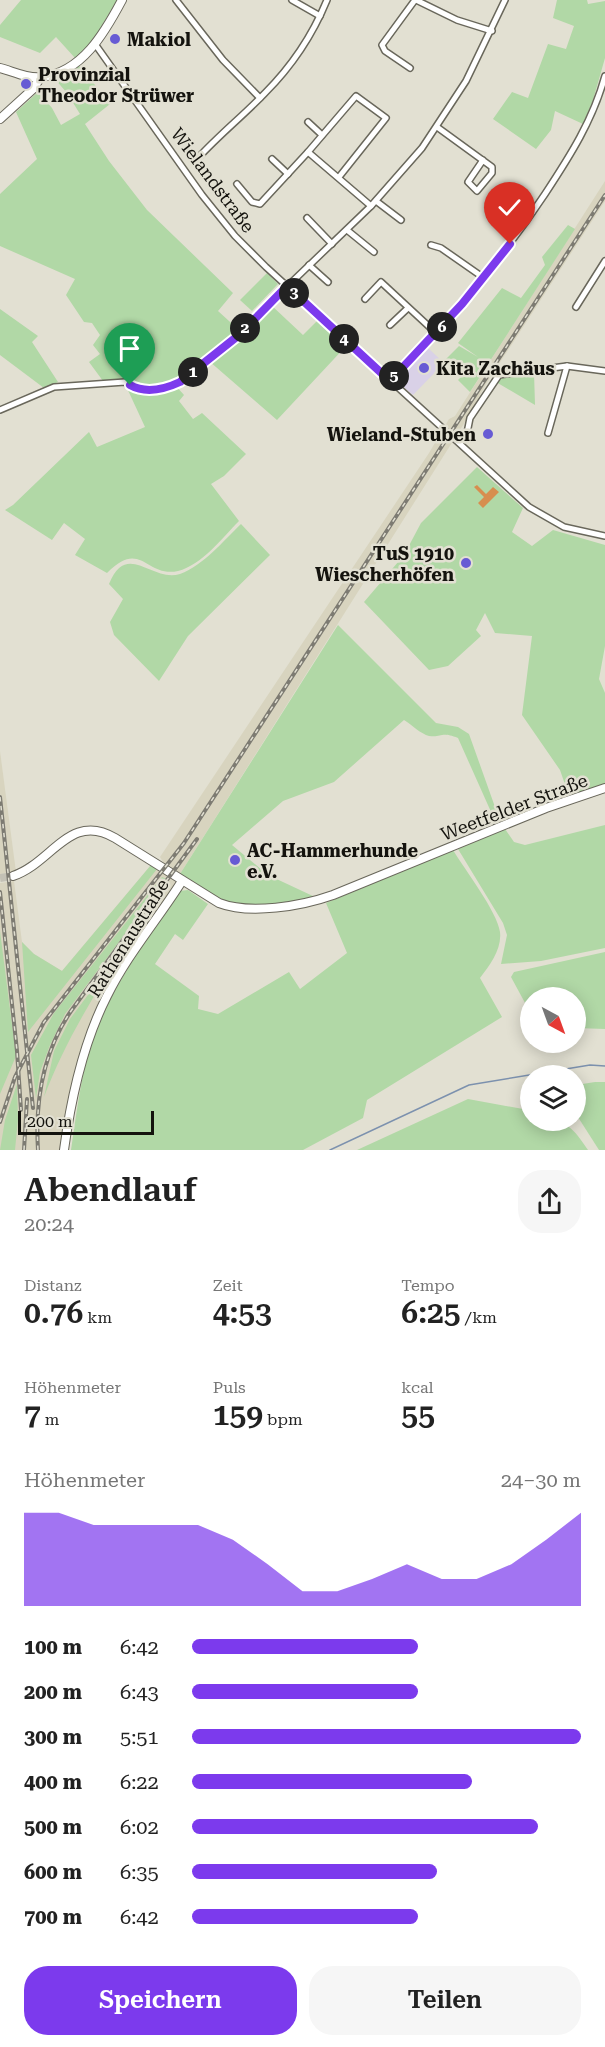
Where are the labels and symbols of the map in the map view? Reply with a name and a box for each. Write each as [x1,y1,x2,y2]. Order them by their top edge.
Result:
place label: Makiol [127,29,191,50]
marker: Makiol [108,32,122,46]
place label: Provinzial Theodor Strüwer [38,64,194,106]
marker: Provinzial Theodor Strüwer [19,77,33,91]
street label: Wielandstraße [167,124,259,237]
pin [484,182,535,244]
pin: 3 [279,278,309,308]
pin: 6 [427,312,457,342]
pin: 2 [230,313,260,343]
pin [104,323,155,385]
pin: 4 [329,324,359,354]
pin: 1 [178,357,208,387]
place label: Kita Zachäus [436,358,555,379]
pin: 5 [379,361,409,391]
marker: Kita Zachäus [417,361,431,375]
place label: Wieland-Stuben [327,424,476,445]
marker: Wieland-Stuben [481,427,495,441]
place label: TuS 1910 Wiescherhöfen [315,543,454,585]
marker: TuS 1910 Wiescherhöfen [459,556,473,570]
street label: Weetfelder Straße [438,769,591,845]
place label: AC-Hammerhunde e.V. [247,840,419,882]
marker: AC-Hammerhunde e.V. [228,853,242,867]
street label: Rathenaustraße [83,875,173,1001]
north arrow [520,987,586,1053]
scale bar [18,1108,154,1136]

